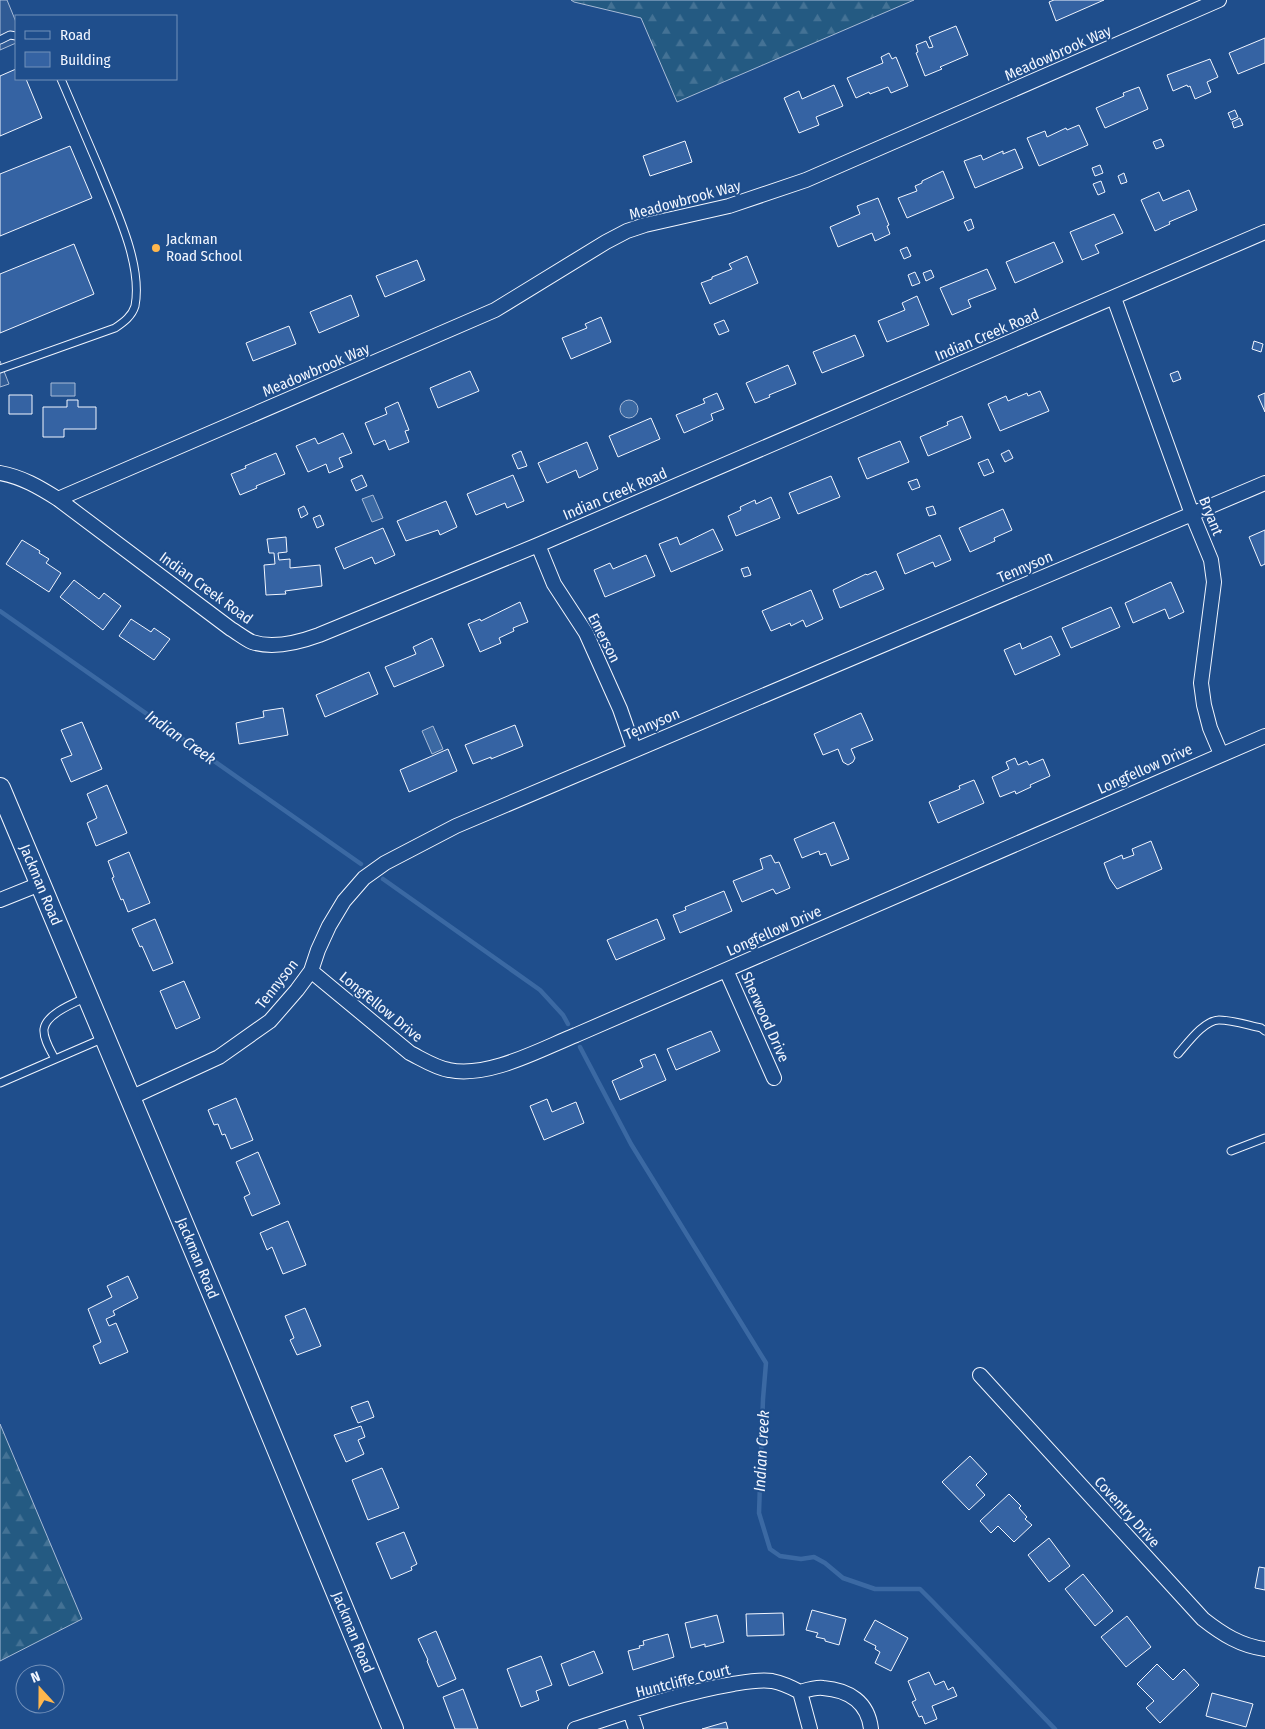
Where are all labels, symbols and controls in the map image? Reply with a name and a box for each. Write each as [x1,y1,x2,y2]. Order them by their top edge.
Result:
legend [15,15,178,80]
street label: Meadowbrook Way [1002,21,1114,85]
text: Road [60,26,91,44]
text: Building [60,51,111,69]
street label: Meadowbrook Way [627,176,743,224]
place label: Jackman Road School [166,230,242,265]
marker: Jackman Road School [150,242,162,254]
street label: Indian Creek Road [932,305,1042,365]
street label: Meadowbrook Way [260,339,373,401]
street label: Indian Creek Road [560,464,670,524]
street label: Bryant [1195,494,1227,538]
street label: Tennyson [995,547,1055,587]
street label: Indian Creek Road [156,548,256,628]
street label: Emerson [584,610,624,666]
street label: Tennyson [622,704,682,744]
water label: Indian Creek [142,706,220,769]
street label: Longfellow Drive [1095,740,1195,798]
street label: Jackman Road [16,842,66,928]
street label: Longfellow Drive [724,902,824,960]
street label: Tennyson [252,956,302,1012]
street label: Longfellow Drive [336,968,426,1046]
street label: Sherwood Drive [737,969,793,1065]
street label: Jackman Road [173,1215,223,1301]
water label: Indian Creek [750,1410,773,1492]
street label: Coventry Drive [1090,1473,1164,1551]
street label: Jackman Road [328,1589,378,1676]
street label: Huntcliffe Court [634,1661,732,1701]
north arrow [15,1664,65,1714]
text: N [29,1668,42,1687]

